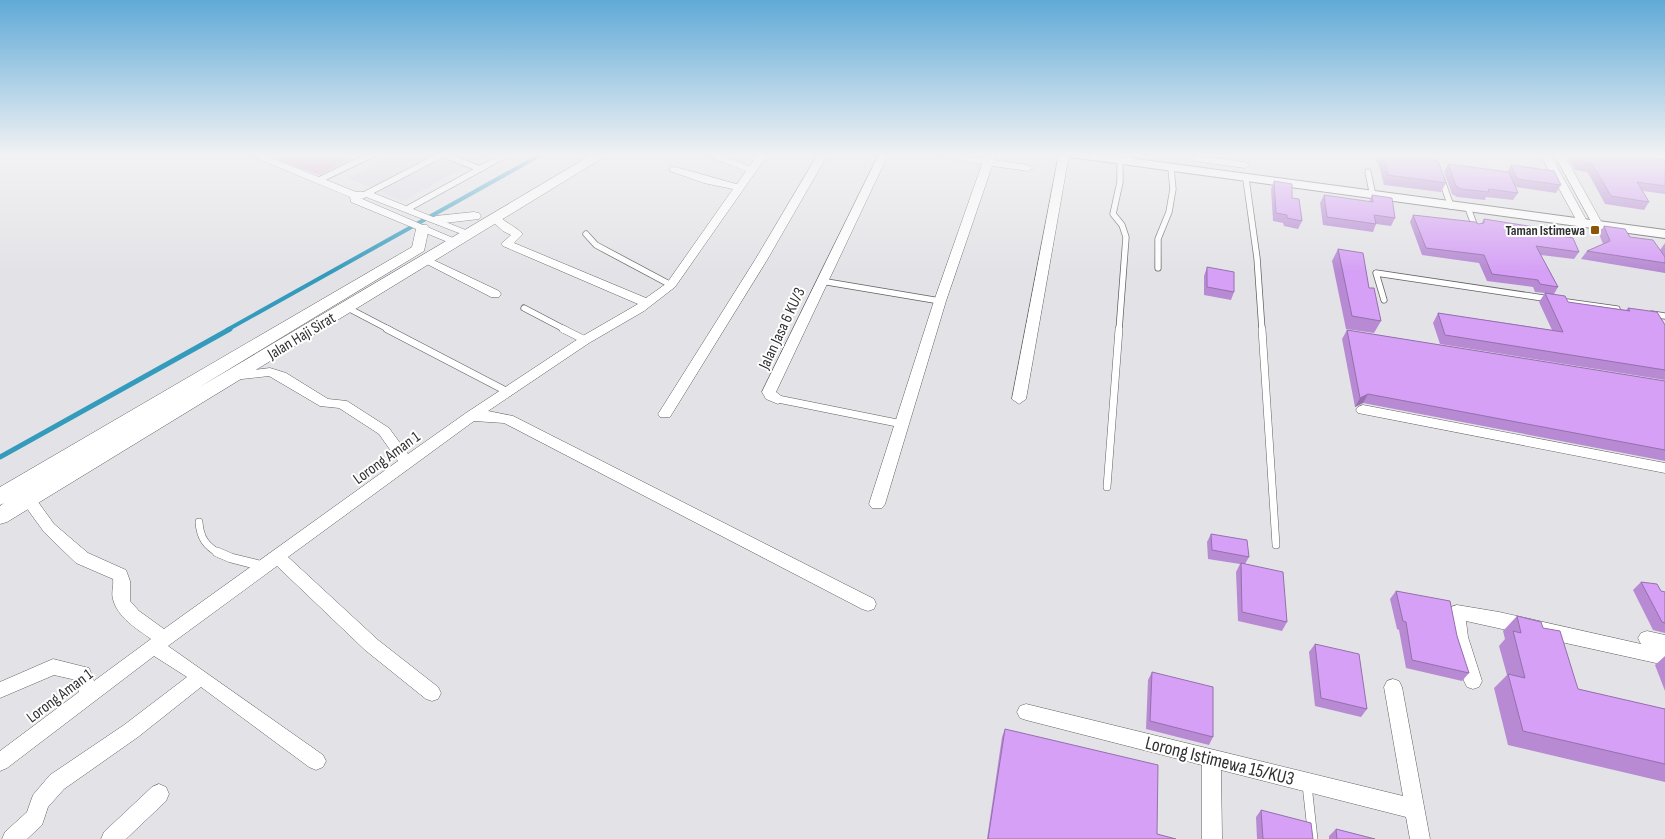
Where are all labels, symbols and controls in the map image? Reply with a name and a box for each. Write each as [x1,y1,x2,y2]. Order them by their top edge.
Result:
place label: Taman Istimewa [1505,222,1585,239]
marker: Taman Istimewa [1589,224,1601,236]
street label: Jalan Jasa 6 KU/3 [755,285,810,373]
street label: Jalan Haji Sirat [264,309,339,364]
street label: Lorong Aman 1 [350,427,424,489]
street label: Lorong Aman 1 [23,665,97,727]
street label: Lorong Istimewa 15/KU3 [1143,732,1297,791]

